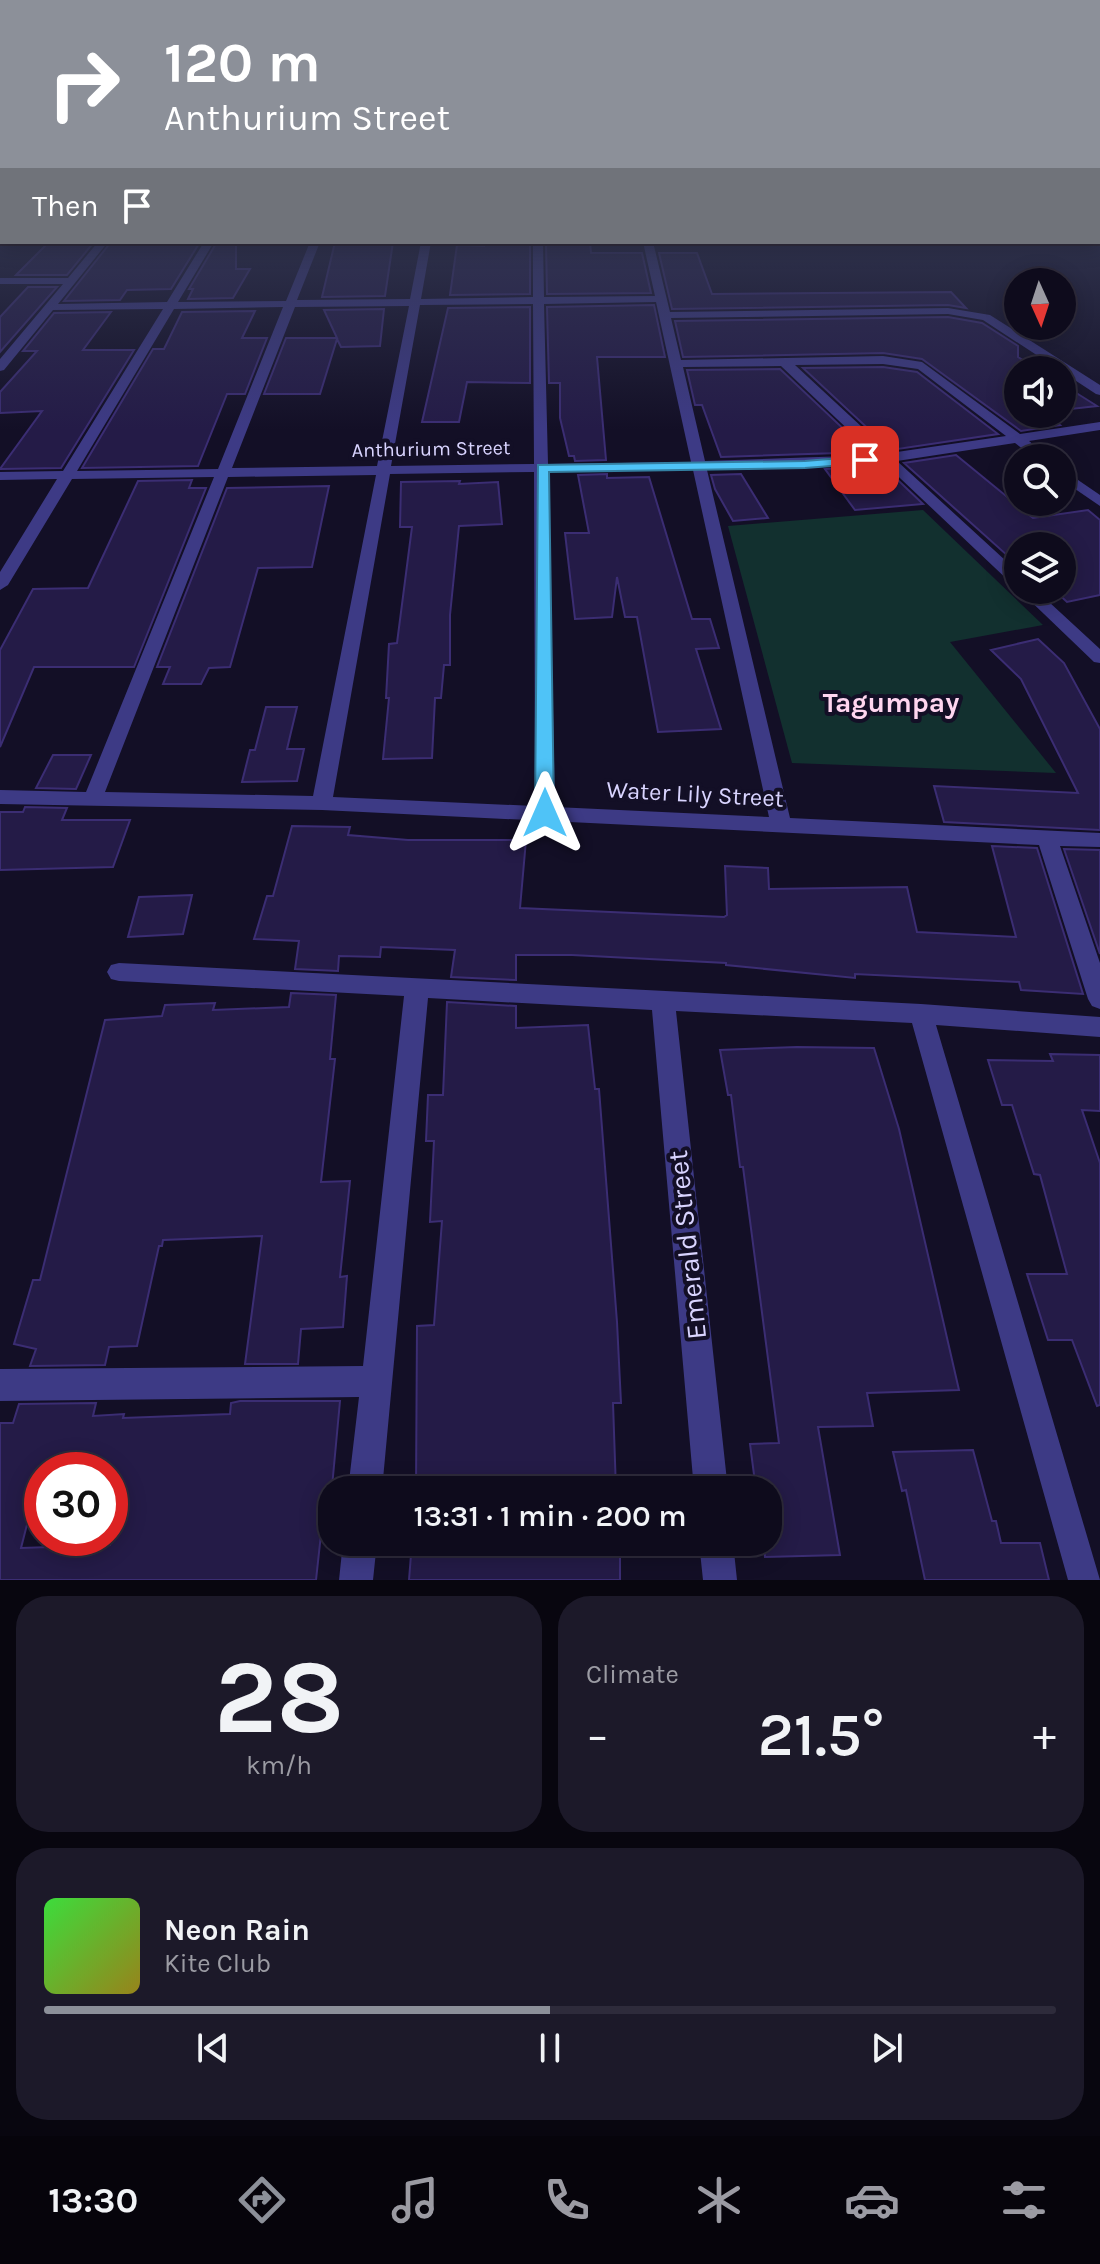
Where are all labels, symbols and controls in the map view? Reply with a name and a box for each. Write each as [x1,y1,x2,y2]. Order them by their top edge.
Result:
text: 120 m [164,30,321,95]
icon: right [32,32,136,136]
text: Anthurium Street [164,97,450,139]
icon: arrive [115,184,159,228]
text: Then [32,188,99,224]
north arrow [1004,268,1076,340]
map controls [1004,268,1076,604]
button: sound [1004,356,1076,428]
pin [831,426,899,494]
street label: Anthurium Street [351,436,511,462]
icon: arrive [843,438,887,482]
button: search [1004,444,1076,516]
button: layers [1004,532,1076,604]
district label: Tagumpay [823,686,959,719]
position arrow [503,771,587,855]
street label: Water Lily Street [606,775,784,813]
street label: Emerald Street [661,1149,713,1341]
speed limit sign: 30 [24,1452,128,1556]
text: 13:31 · 1 min · 200 m [413,1498,687,1534]
text: 28 [214,1637,344,1758]
text: Climate [586,1659,679,1690]
text: 21.5° [758,1700,884,1770]
text: − [586,1710,609,1761]
text: + [1033,1710,1056,1761]
text: km/h [246,1750,312,1781]
text: Neon Rain [164,1912,310,1948]
text: Kite Club [164,1948,271,1979]
icon: previous [191,2026,235,2070]
icon: pause [528,2026,572,2070]
icon: next [865,2026,909,2070]
icon: directions [234,2172,290,2228]
icon: music [387,2172,443,2228]
icon: phone [539,2172,595,2228]
icon: climate [691,2172,747,2228]
icon: car [844,2172,900,2228]
icon: filters [996,2172,1052,2228]
text: 13:30 [48,2179,138,2221]

